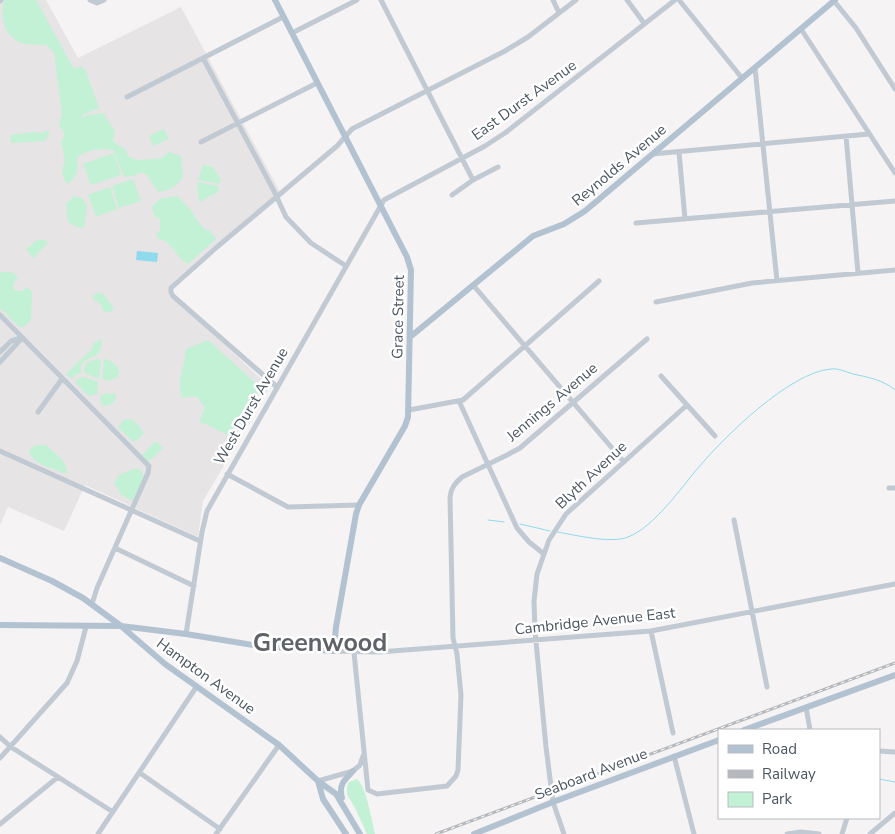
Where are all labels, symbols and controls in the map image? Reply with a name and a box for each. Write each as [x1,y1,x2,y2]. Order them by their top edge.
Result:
street label: East Durst Avenue [468,55,580,145]
street label: Reynolds Avenue [568,120,670,210]
street label: Grace Street [387,274,409,359]
street label: West Durst Avenue [209,344,293,468]
street label: Jennings Avenue [502,358,602,447]
street label: Blyth Avenue [551,437,631,513]
street label: Cambridge Avenue East [514,603,677,639]
district label: Greenwood [253,626,387,660]
street label: Hampton Avenue [152,633,260,719]
legend [718,729,880,819]
text: Road [762,739,797,759]
street label: Seaboard Avenue [532,743,650,805]
text: Railway [762,764,816,784]
text: Park [762,789,792,809]

